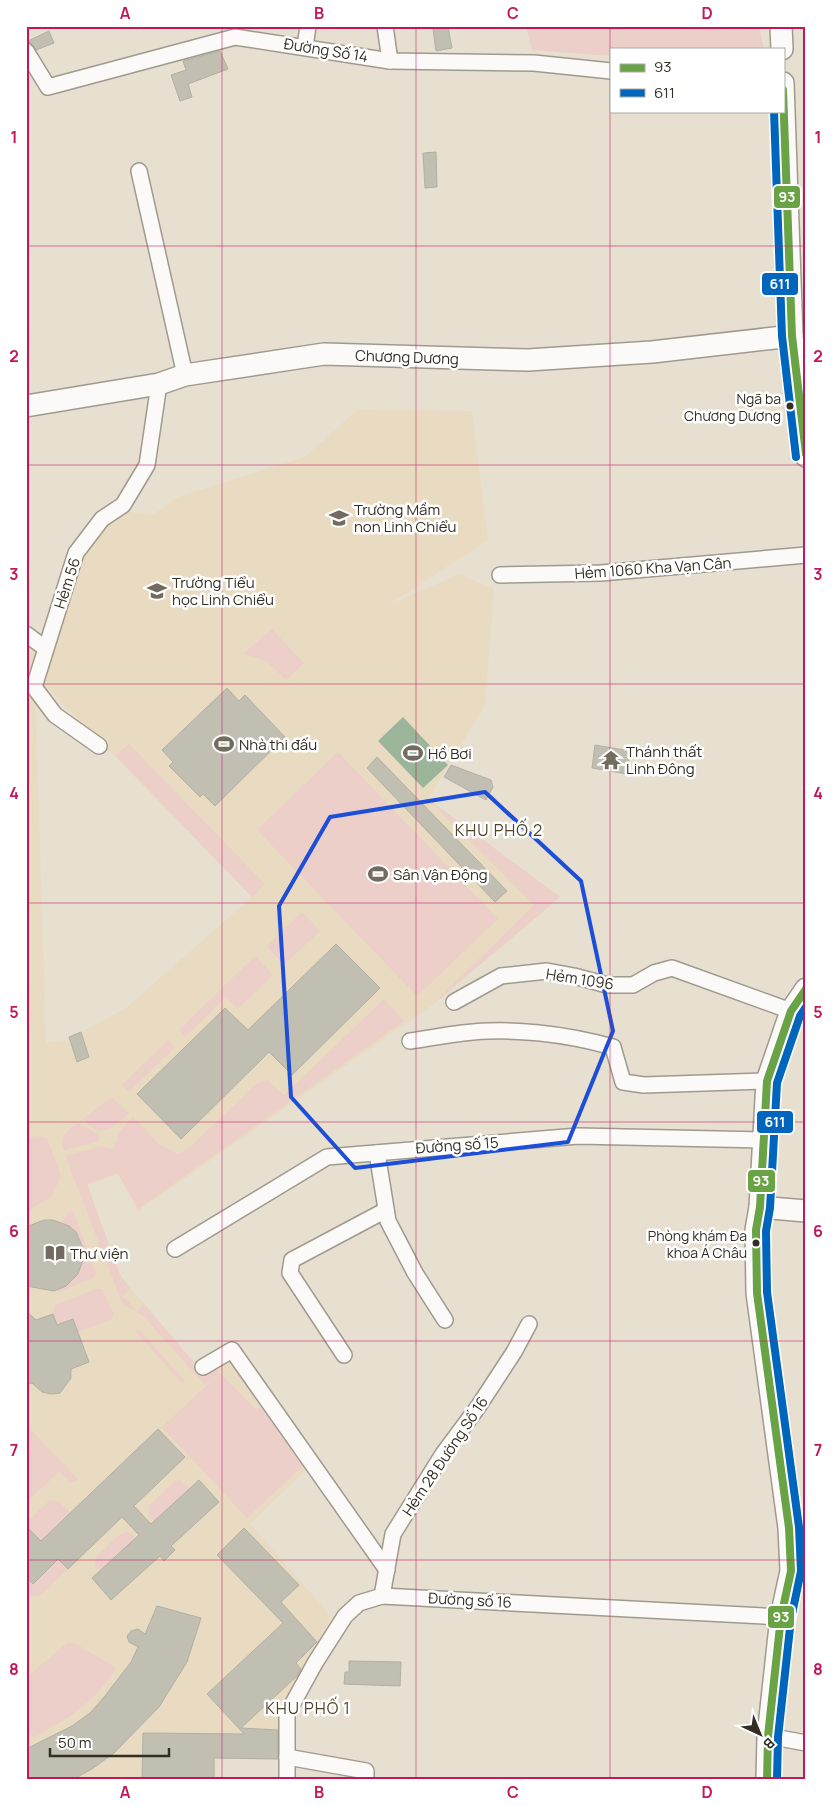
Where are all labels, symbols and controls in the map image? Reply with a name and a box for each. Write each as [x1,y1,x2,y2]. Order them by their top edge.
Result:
text: A [120,2,131,24]
text: B [314,2,324,24]
text: C [507,2,519,24]
text: D [701,2,713,24]
street label: Đường Số 14 [283,33,370,67]
legend [610,48,784,112]
text: 93 [654,56,672,77]
text: 611 [654,82,675,103]
text: 1 [10,126,18,148]
text: 1 [814,126,822,148]
line badge: 93 [773,185,801,209]
text: 93 [779,187,795,206]
line badge: 611 [761,272,799,296]
text: 611 [770,274,790,293]
text: 2 [9,345,19,367]
street label: Chương Dương [355,345,459,369]
text: 2 [813,345,823,367]
place label: Ngã ba Chương Dương [684,389,781,425]
marker: Ngã ba Chương Dương [785,401,795,411]
place label: Trường Mầm non Linh Chiểu [354,499,456,537]
school or university icon: Trường Mầm non Linh Chiểu [328,507,350,529]
street label: Hẻm 1060 Kha Vạn Cân [574,552,732,584]
street label: Hẻm 56 [49,555,85,611]
text: 3 [9,563,19,585]
text: 3 [813,563,823,585]
place label: Trường Tiểu học Linh Chiểu [172,572,274,610]
school or university icon: Trường Tiểu học Linh Chiểu [146,580,168,602]
sports icon: Nhà thi đấu [213,733,235,755]
place label: Nhà thi đấu [239,734,317,755]
place label: Thánh thất Linh Đông [626,741,702,779]
sports icon: Hồ Bơi [402,742,424,764]
place label: Hồ Bơi [428,743,472,764]
temple icon: Thánh thất Linh Đông [600,749,622,771]
text: 4 [9,782,19,804]
text: 4 [813,782,823,804]
district label: KHU PHỐ 2 [455,818,543,841]
sports icon: Sân Vận Động [367,863,389,885]
place label: Sân Vận Động [393,864,488,885]
street label: Hẻm 1096 [545,963,615,995]
text: 5 [9,1001,19,1023]
text: 5 [813,1001,823,1023]
line badge: 611 [756,1110,794,1134]
text: 611 [765,1112,785,1131]
street label: Đường số 15 [415,1132,499,1158]
line badge: 93 [747,1169,776,1193]
text: 93 [753,1171,769,1190]
text: 6 [9,1220,19,1242]
text: 6 [813,1220,823,1242]
place label: Phòng khám Đa khoa Á Châu [648,1226,747,1262]
marker: Phòng khám Đa khoa Á Châu [751,1238,761,1248]
library icon: Thư viện [44,1242,66,1264]
place label: Thư viện [70,1243,128,1264]
street label: Hẻm 28 Đường Số 16 [397,1392,493,1520]
text: 7 [10,1439,18,1461]
text: 7 [814,1439,822,1461]
street label: Đường số 16 [428,1587,512,1613]
line badge: 93 [767,1605,795,1629]
text: 93 [773,1607,789,1626]
text: 8 [9,1658,19,1680]
text: 8 [813,1658,823,1680]
district label: KHU PHỐ 1 [265,1696,351,1719]
north arrow [734,1708,784,1758]
scale bar [50,1726,169,1758]
text: 50 m [58,1732,92,1753]
text: B [759,1734,779,1754]
text: A [120,1781,131,1803]
text: B [314,1781,324,1803]
text: C [507,1781,519,1803]
text: D [701,1781,713,1803]

